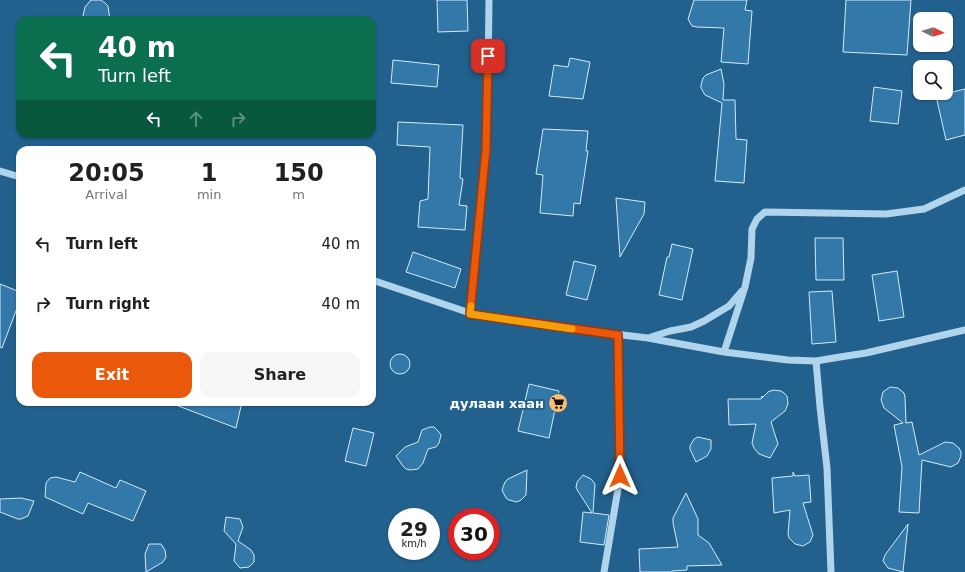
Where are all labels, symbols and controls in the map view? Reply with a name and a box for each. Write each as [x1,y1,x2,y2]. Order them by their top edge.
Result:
north arrow [913,12,953,52]
map controls [913,12,953,100]
text: 40 m [98,31,176,64]
icon: left [32,32,84,84]
pin [471,39,505,73]
icon: arrive [477,45,499,67]
button: search [913,60,953,100]
text: Turn left [98,65,171,86]
icon: left [143,108,165,130]
icon: ahead [185,108,207,130]
icon: right [227,108,249,130]
text: 20:05 [68,159,145,187]
text: 1 [201,159,217,187]
text: 150 [274,159,324,187]
text: Arrival [85,187,128,202]
text: min [197,187,221,202]
text: m [292,187,305,202]
icon: left [32,233,54,255]
text: Turn left [66,235,138,253]
text: 40 m [322,235,360,253]
icon: right [32,293,54,315]
text: Turn right [66,295,150,313]
text: 40 m [322,295,360,313]
button: Exit [32,352,192,398]
button: Share [200,352,360,398]
supermarket icon: дулаан хаан [547,392,569,414]
place label: дулаан хаан [450,396,544,411]
position arrow [599,455,641,497]
speed limit sign: 30 [448,508,500,560]
text: 29 [400,517,428,541]
text: km/h [401,538,427,549]

